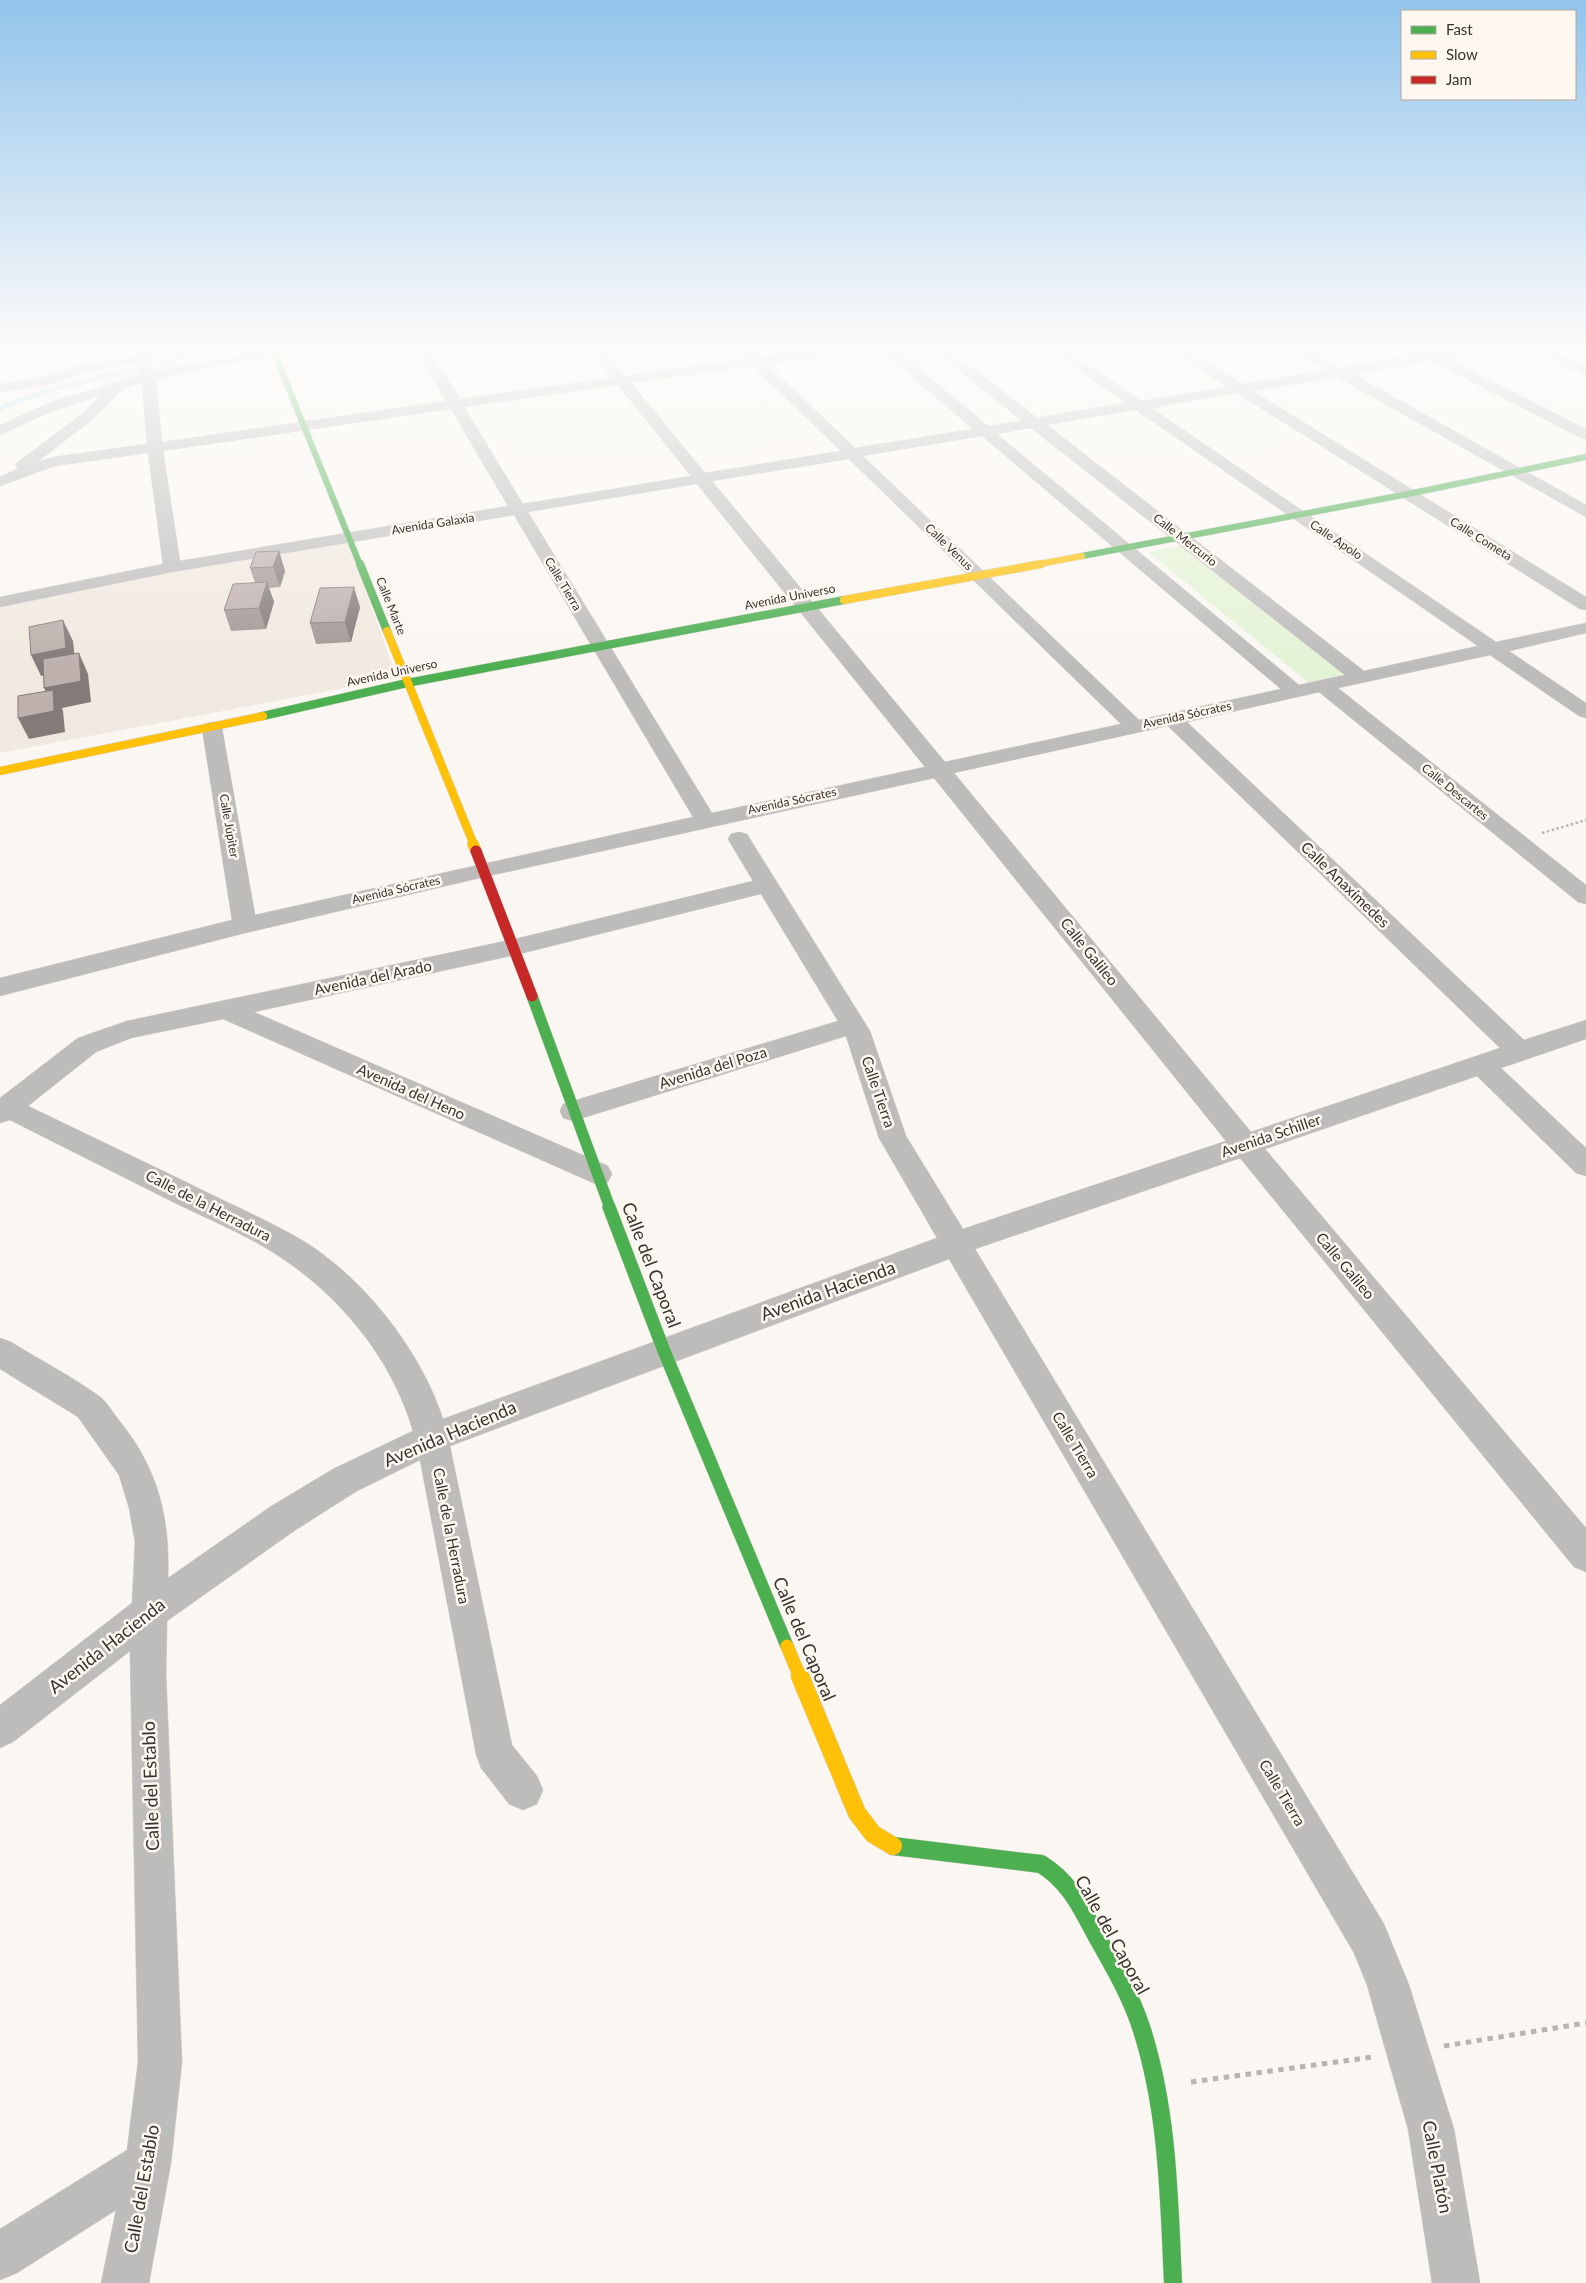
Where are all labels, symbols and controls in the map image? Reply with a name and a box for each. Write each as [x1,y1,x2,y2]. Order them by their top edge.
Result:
legend [1401,10,1576,100]
text: Fast [1446,20,1473,38]
text: Slow [1446,45,1478,63]
text: Jam [1446,70,1472,88]
street label: Avenida Galaxia [390,510,475,537]
street label: Calle Mercurio [1150,510,1220,569]
street label: Calle Cometa [1448,514,1515,564]
street label: Calle Apolo [1307,517,1365,563]
street label: Calle Venus [922,520,976,573]
street label: Calle Tierra [542,554,585,613]
street label: Calle Marte [373,575,410,637]
street label: Avenida Universo [743,580,837,613]
street label: Avenida Universo [345,656,439,689]
street label: Avenida Sócrates [1141,698,1233,731]
street label: Calle Descartes [1419,760,1492,823]
street label: Avenida Sócrates [746,784,838,817]
street label: Calle Júpiter [216,793,243,860]
street label: Calle Anaxímedes [1298,838,1394,931]
street label: Avenida Sócrates [350,872,442,907]
street label: Calle Galileo [1057,914,1123,989]
street label: Avenida del Arado [312,956,433,998]
street label: Avenida del Poza [657,1042,769,1092]
street label: Calle Tierra [858,1054,900,1130]
street label: Avenida del Heno [355,1059,468,1123]
street label: Avenida Schiller [1218,1109,1323,1161]
street label: Calle de la Herradura [143,1166,274,1245]
street label: Calle del Caporal [618,1199,686,1331]
street label: Calle Galileo [1313,1228,1379,1302]
street label: Avenida Hacienda [757,1255,898,1325]
street label: Avenida Hacienda [380,1395,519,1471]
street label: Calle Tierra [1049,1408,1103,1481]
street label: Calle de la Herradura [430,1466,474,1605]
street label: Calle del Caporal [769,1573,841,1704]
street label: Avenida Hacienda [44,1593,169,1698]
street label: Calle del Establo [137,1721,163,1851]
street label: Calle Tierra [1256,1756,1310,1829]
street label: Calle del Caporal [1071,1871,1155,1998]
street label: Calle Platón [1418,2119,1458,2215]
street label: Calle del Establo [119,2123,163,2255]

